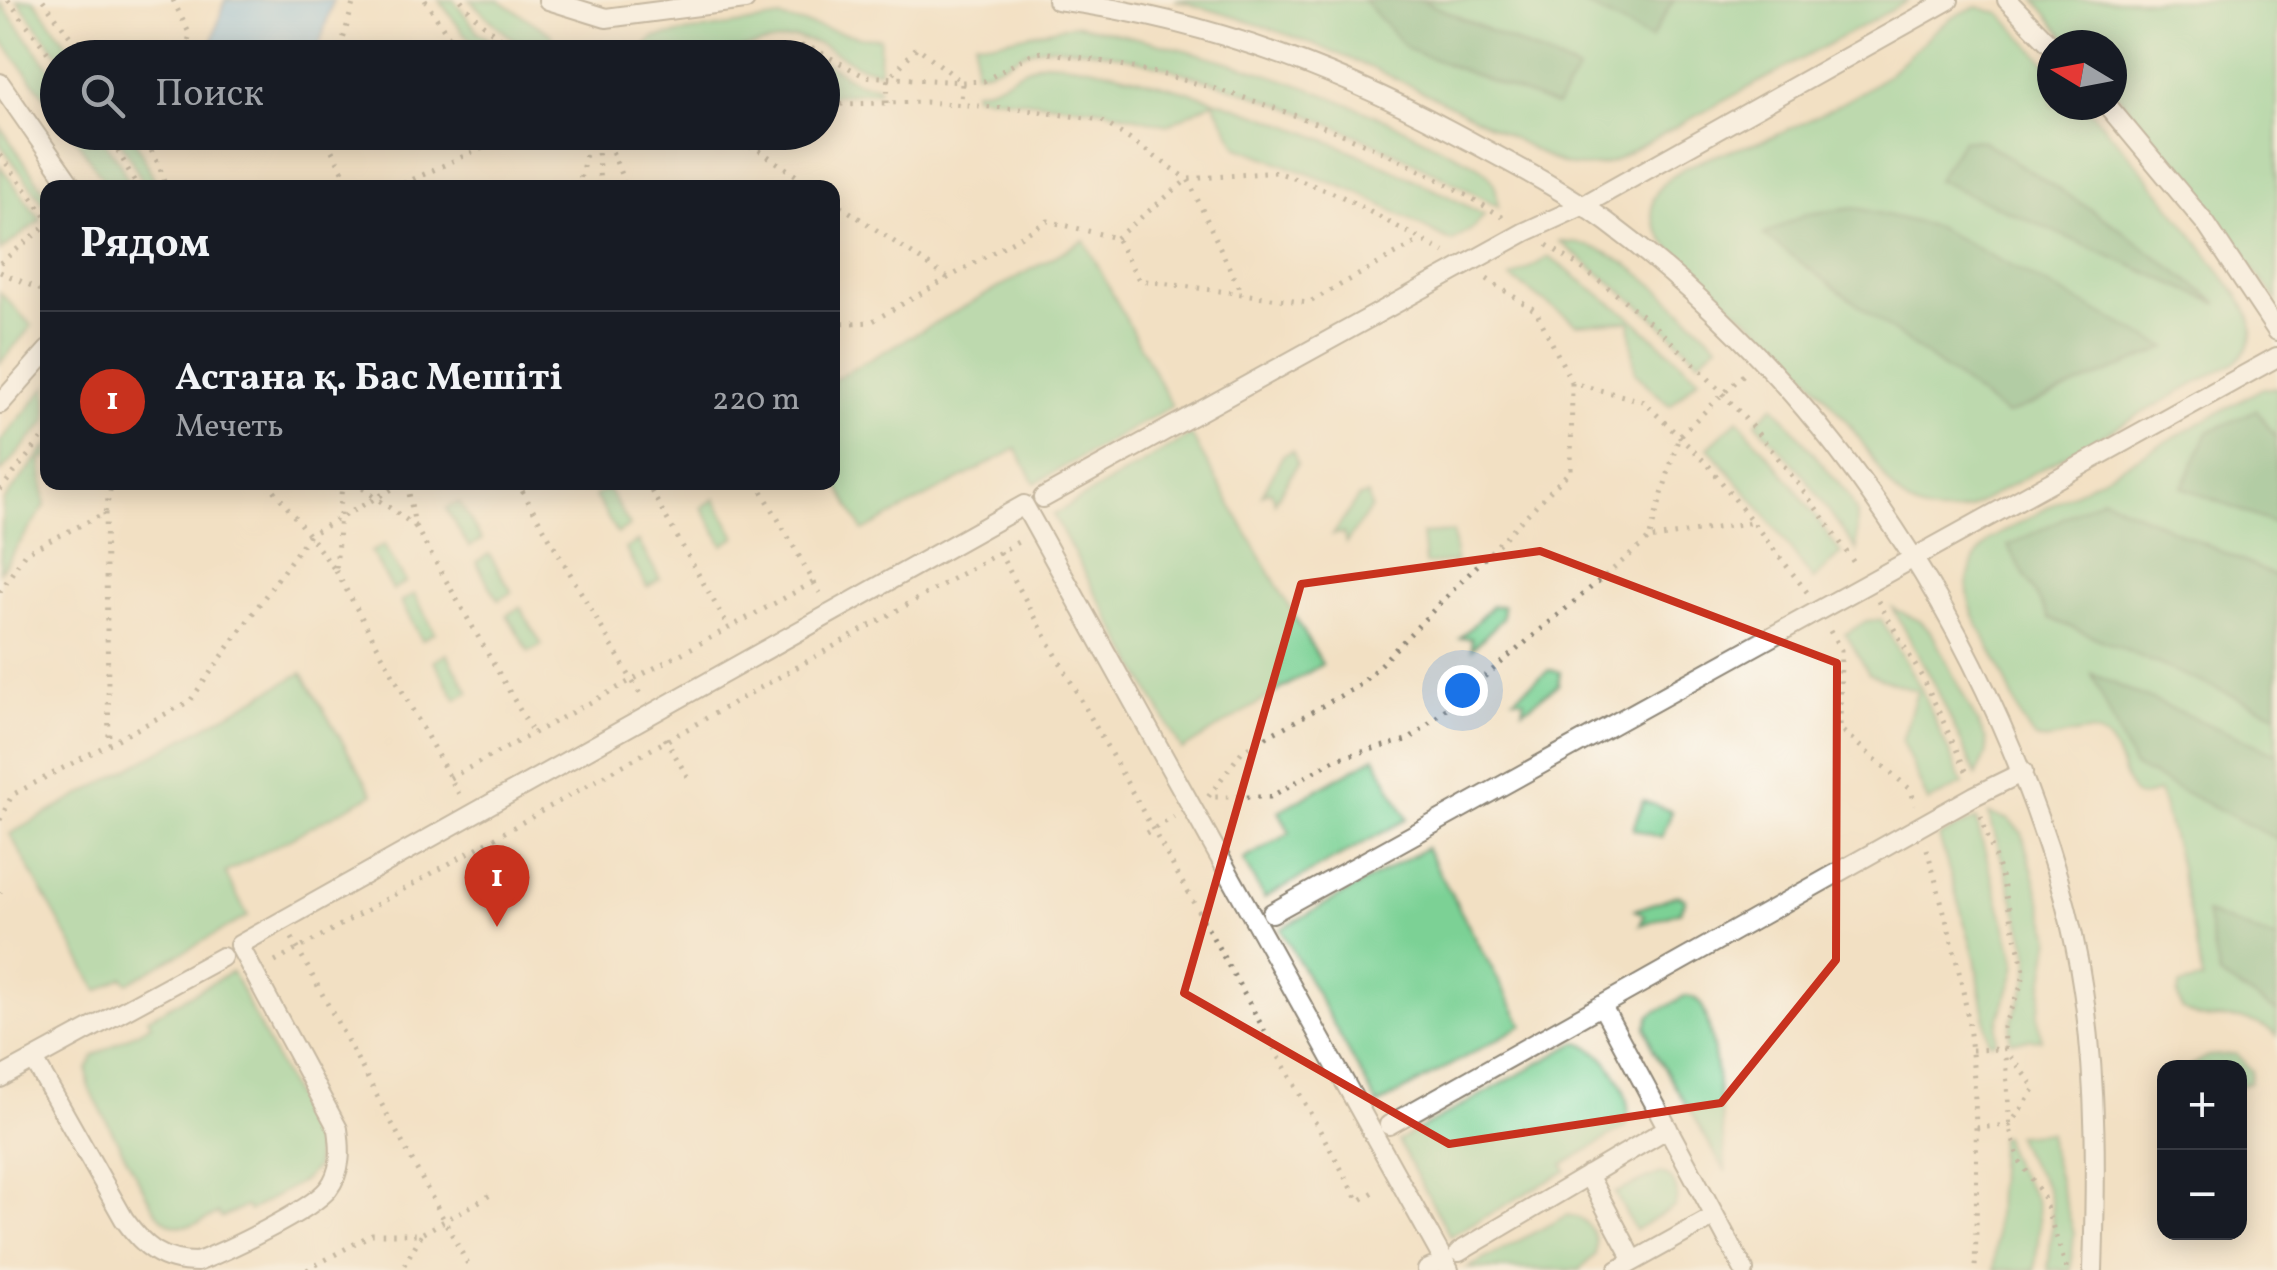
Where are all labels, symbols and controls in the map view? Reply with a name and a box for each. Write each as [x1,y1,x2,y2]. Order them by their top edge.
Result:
north arrow [2037,30,2127,120]
search box [40,40,840,150]
icon: search [75,68,130,123]
text: Поиск [155,69,264,122]
text: Рядом [80,216,210,275]
text: Астана қ. Бас Мешіті [175,353,563,406]
text: 1 [106,379,119,423]
text: 220 m [712,379,800,423]
text: Мечеть [175,406,284,450]
your location [1437,665,1488,716]
pin: 1 [464,844,530,927]
map controls [2157,1060,2247,1240]
button: + [2157,1060,2247,1150]
button: − [2157,1150,2247,1240]

